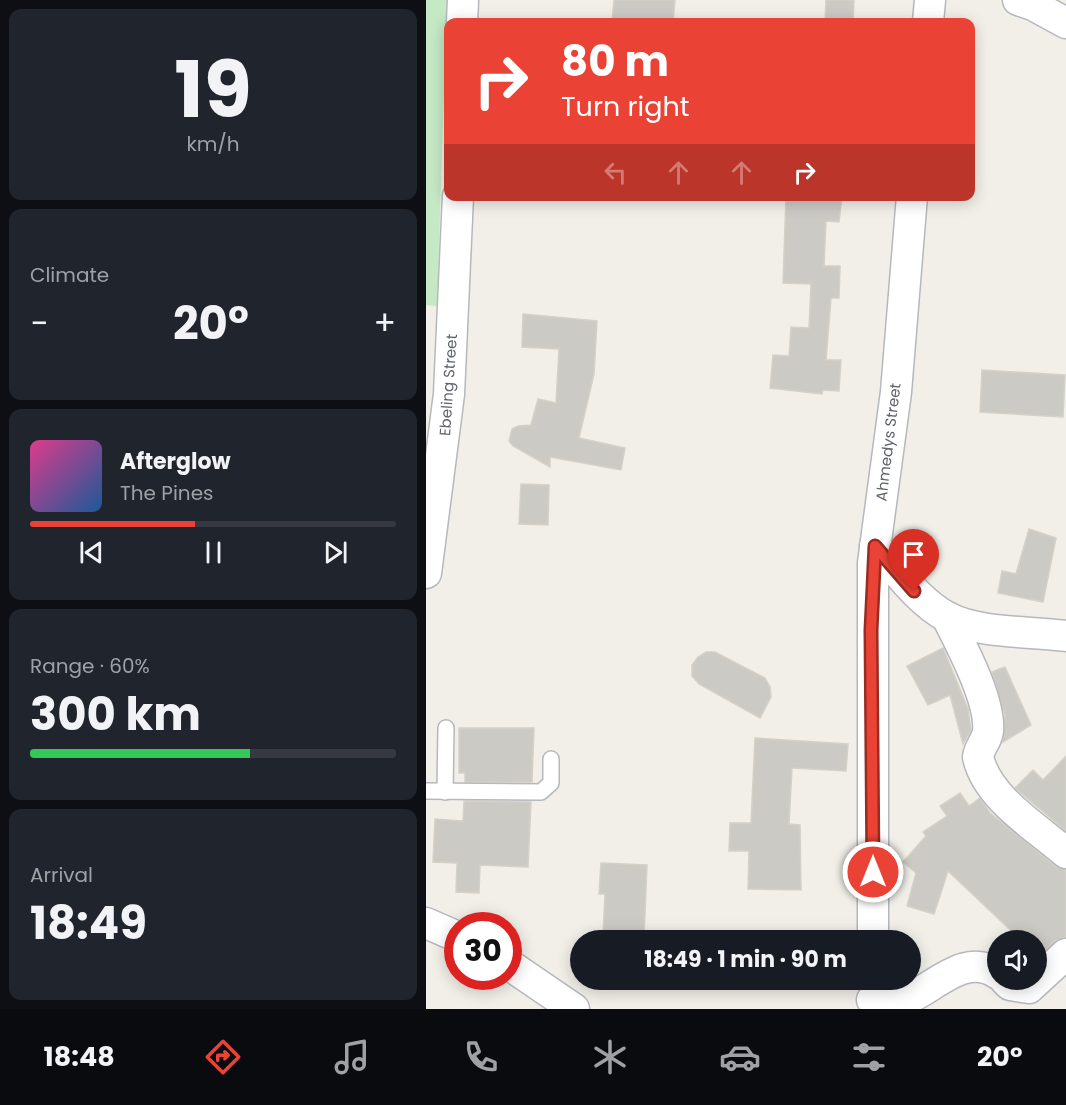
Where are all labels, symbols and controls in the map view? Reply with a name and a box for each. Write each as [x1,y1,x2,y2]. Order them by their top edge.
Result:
text: 80 m [561,32,669,91]
text: 19 [174,35,252,144]
icon: right [462,42,540,120]
text: Turn right [561,88,690,125]
text: km/h [186,130,240,158]
icon: left [599,156,632,189]
icon: ahead [662,156,695,189]
icon: ahead [725,156,758,189]
icon: right [788,156,821,189]
text: Climate [30,261,109,289]
text: 20° [173,292,249,355]
text: − [30,300,48,347]
text: + [373,300,396,347]
street label: Ebeling Street [434,333,462,437]
street label: Ahmedys Street [870,382,906,502]
text: Afterglow [120,446,231,477]
text: The Pines [120,479,214,507]
pin [888,529,939,591]
icon: previous [75,536,108,569]
icon: pause [197,536,230,569]
icon: next [319,536,352,569]
icon: arrive [897,538,930,571]
text: Range · 60% [30,652,150,680]
text: 300 km [30,683,201,746]
position arrow [841,840,905,904]
text: Arrival [30,861,93,889]
text: 18:49 [30,892,147,955]
speed limit sign: 30 [444,912,522,990]
map controls [987,930,1047,990]
button: sound [987,930,1047,990]
text: 18:49 · 1 min · 90 m [644,944,847,975]
icon: directions [202,1036,244,1078]
icon: music [331,1036,373,1078]
icon: phone [460,1036,502,1078]
icon: climate [589,1036,631,1078]
icon: car [719,1036,761,1078]
icon: filters [848,1036,890,1078]
text: 18:48 [44,1038,115,1075]
text: 20° [977,1038,1022,1075]

